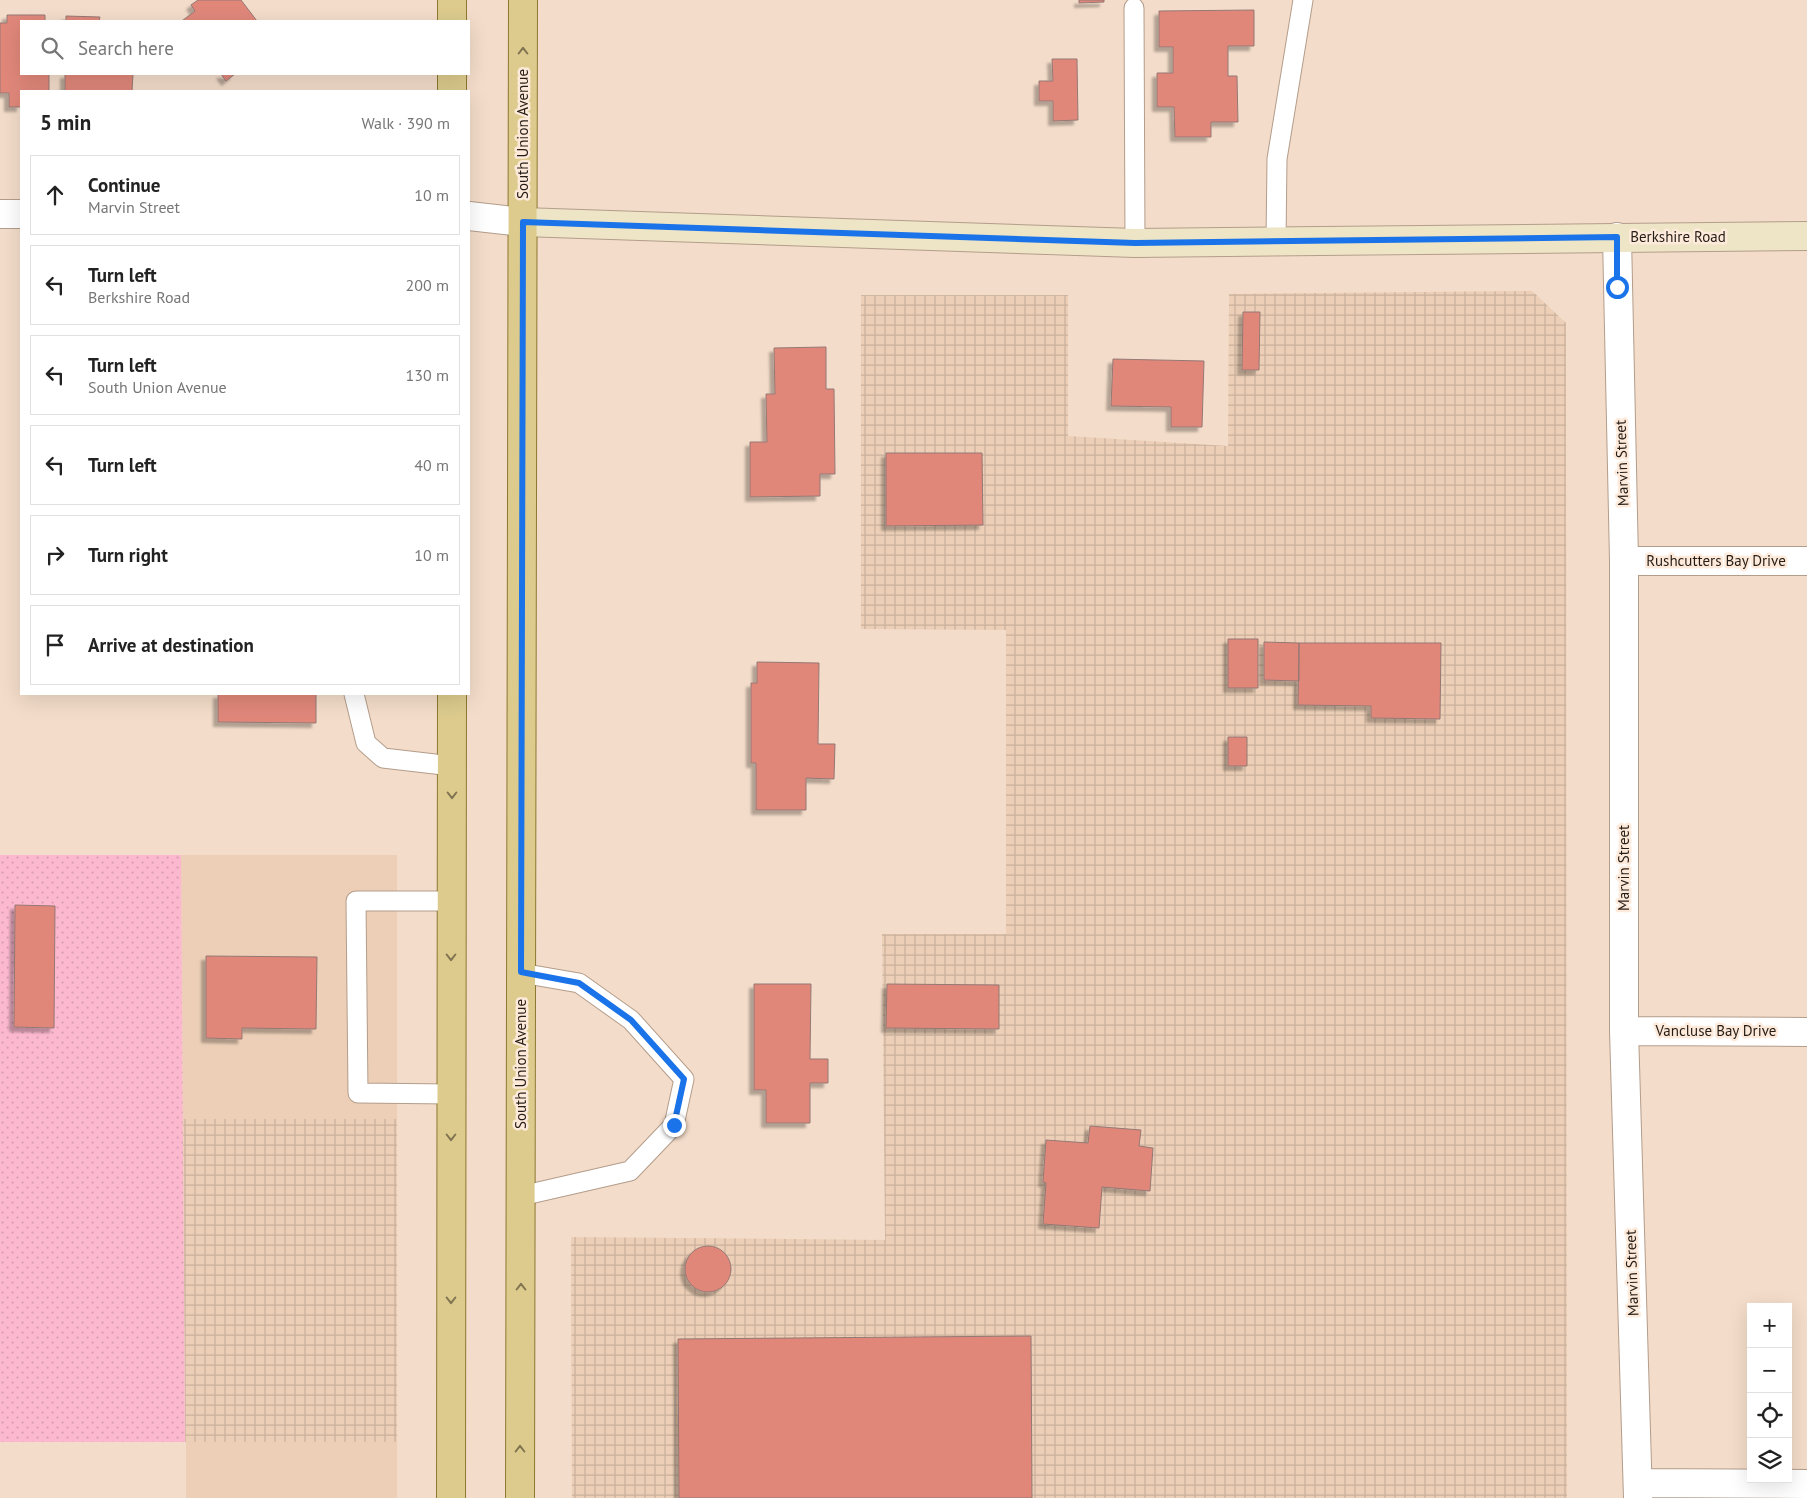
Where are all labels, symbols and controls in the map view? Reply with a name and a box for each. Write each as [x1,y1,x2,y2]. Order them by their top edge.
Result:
search box [20,20,470,75]
icon: search [38,34,66,62]
text: Search here [78,36,174,60]
one-way arrow [518,46,528,54]
street label: South Union Avenue [513,69,532,199]
text: 5 min [40,109,91,136]
text: Walk · 390 m [361,113,450,133]
text: Continue [88,173,160,197]
icon: ahead [41,181,69,209]
text: 10 m [414,185,449,205]
text: Marvin Street [88,197,180,217]
street label: Berkshire Road [1630,227,1726,246]
text: Turn left [88,263,157,287]
icon: left [41,271,69,299]
text: 200 m [406,275,449,295]
route start [1606,276,1629,299]
text: Berkshire Road [88,287,190,307]
text: Turn left [88,353,157,377]
icon: left [41,361,69,389]
text: 130 m [406,365,449,385]
text: South Union Avenue [88,377,227,397]
street label: Marvin Street [1611,420,1632,506]
icon: left [41,451,69,479]
text: Turn left [88,453,157,477]
text: 40 m [414,455,449,475]
icon: right [41,541,69,569]
text: Turn right [88,543,168,567]
text: 10 m [414,545,449,565]
street label: Rushcutters Bay Drive [1646,551,1786,570]
icon: arrive [41,631,69,659]
text: Arrive at destination [88,633,254,657]
one-way arrow [447,792,457,799]
street label: Marvin Street [1614,825,1633,911]
one-way arrow [446,954,456,962]
street label: South Union Avenue [511,999,530,1129]
street label: Vancluse Bay Drive [1655,1021,1776,1040]
route end [663,1114,686,1137]
one-way arrow [446,1134,456,1142]
street label: Marvin Street [1621,1230,1642,1316]
one-way arrow [516,1283,526,1290]
one-way arrow [446,1296,456,1304]
map controls [1747,1303,1792,1483]
button: + [1747,1303,1792,1348]
button: − [1747,1348,1792,1393]
button: locate [1747,1393,1792,1438]
button: layers [1747,1438,1792,1483]
one-way arrow [515,1445,525,1453]

